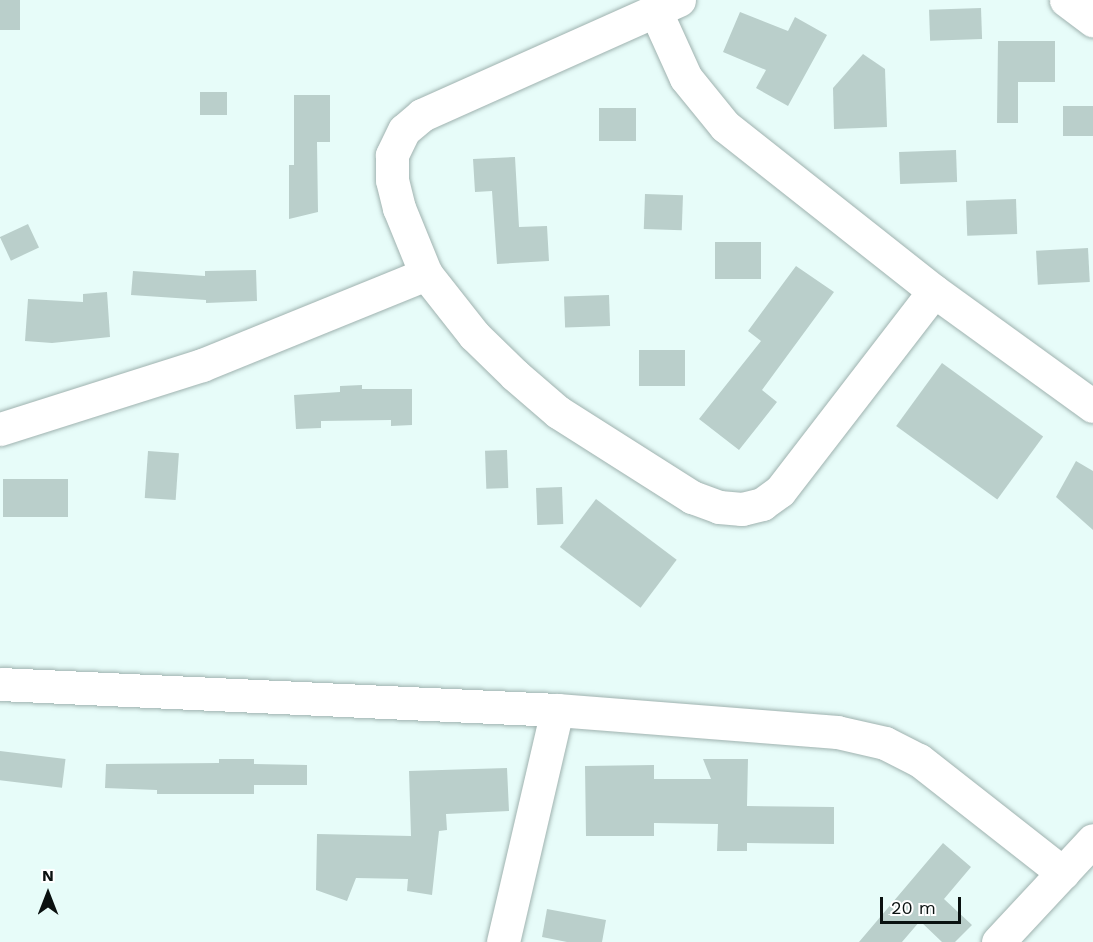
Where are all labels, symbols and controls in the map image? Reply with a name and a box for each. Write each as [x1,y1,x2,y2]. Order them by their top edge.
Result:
north arrow [18,864,78,924]
text: N [42,866,54,885]
scale bar [883,885,964,923]
text: 20 m [891,897,936,918]

